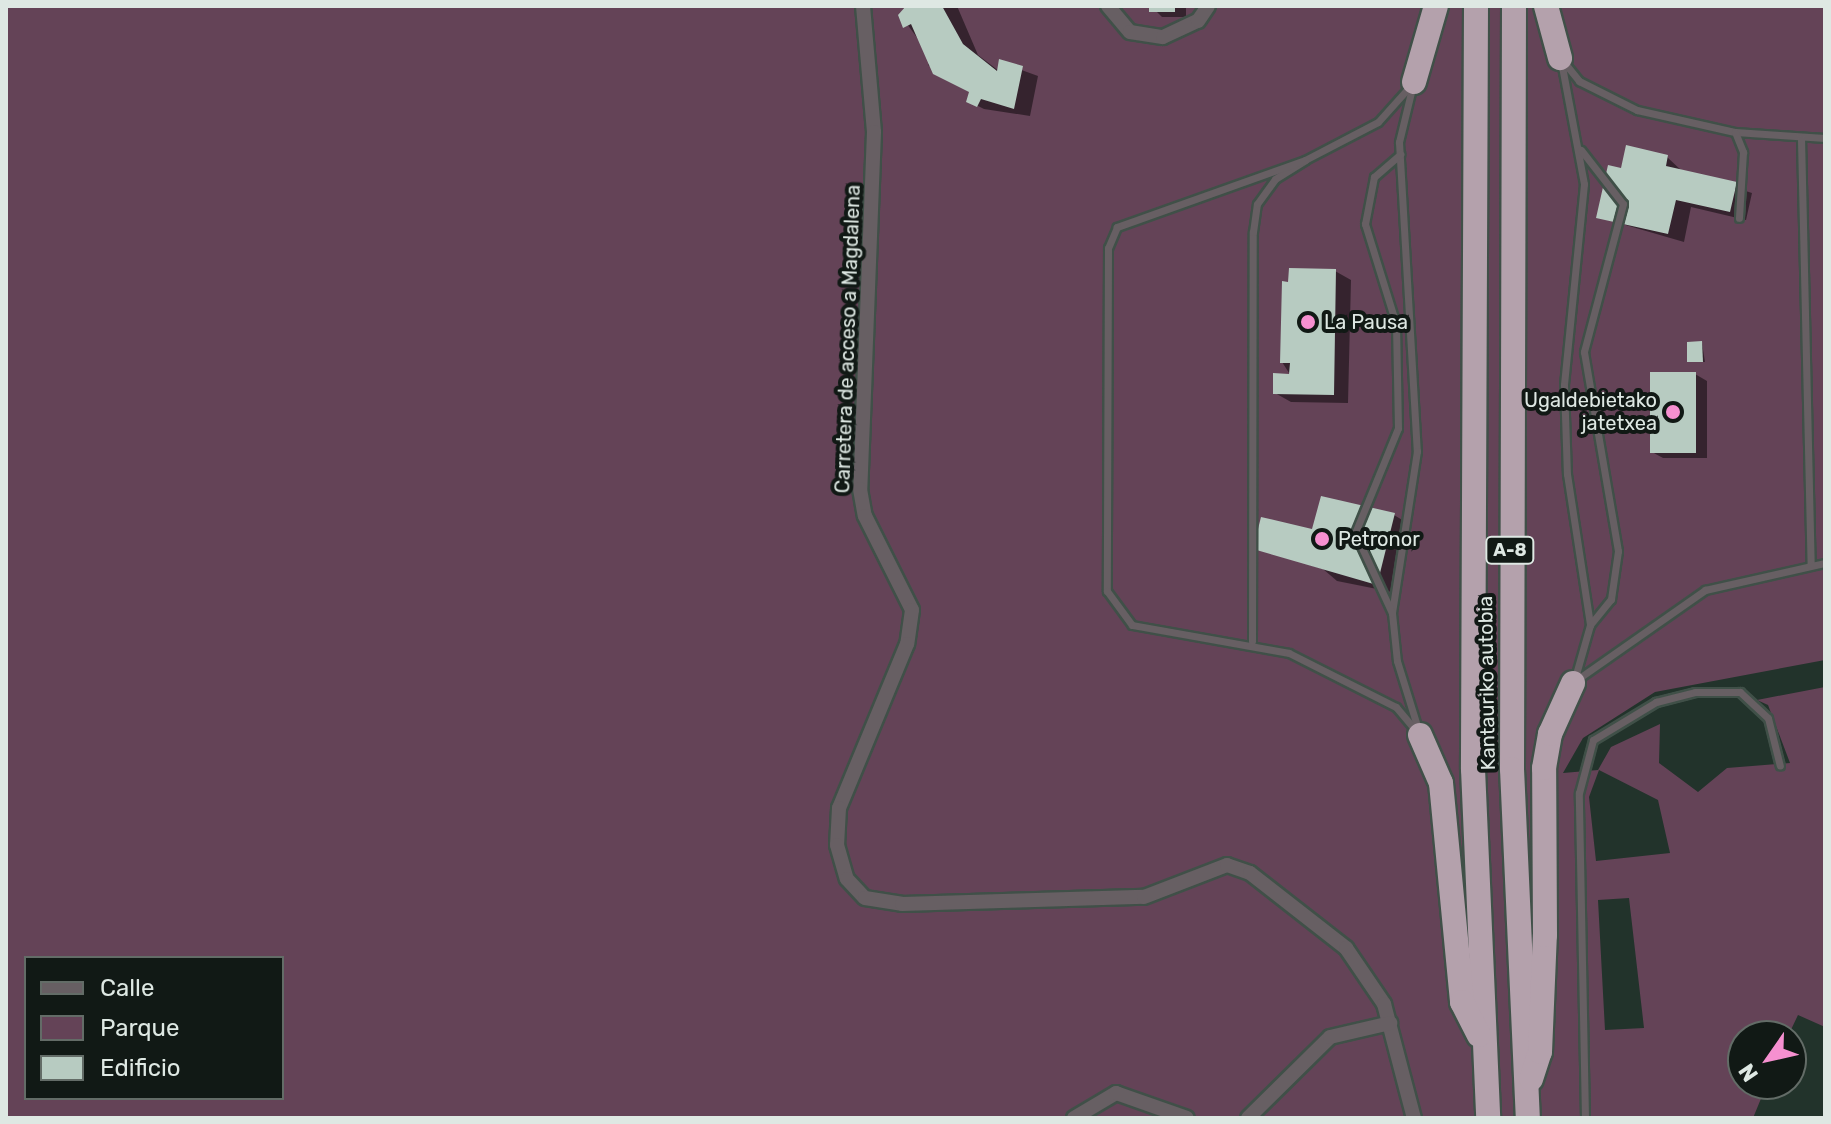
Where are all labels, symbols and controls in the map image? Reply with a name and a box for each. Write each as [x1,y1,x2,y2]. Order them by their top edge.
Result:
street label: Carretera de acceso a Magdalena [831,184,865,494]
place label: La Pausa [1324,310,1408,334]
marker: La Pausa [1299,313,1317,331]
place label: Ugaldebietako jatetxea [1524,388,1657,435]
marker: Ugaldebietako jatetxea [1664,403,1682,421]
place label: Petronor [1338,527,1420,551]
marker: Petronor [1313,530,1331,548]
road number: A-8 [1484,536,1536,564]
street label: Kantauriko autobia [1473,596,1501,770]
legend [24,956,284,1100]
text: Calle [100,974,154,1002]
text: Parque [100,1014,179,1042]
north arrow [1727,1020,1807,1100]
text: Edificio [100,1054,181,1082]
text: N [1733,1058,1764,1087]

